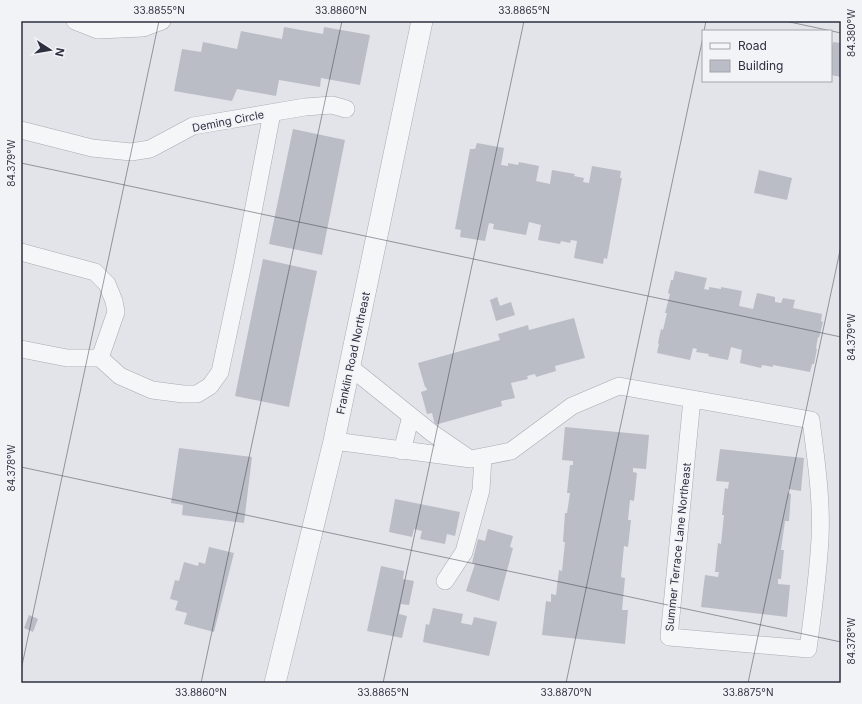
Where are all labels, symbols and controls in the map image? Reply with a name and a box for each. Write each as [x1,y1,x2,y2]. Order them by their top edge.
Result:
text: 33.8855°N [133,4,185,16]
text: 33.8860°N [315,4,367,16]
text: 33.8865°N [498,4,550,16]
text: 84.380°W [845,9,857,57]
north arrow [30,30,70,70]
legend [702,30,832,82]
text: Road [738,38,767,53]
text: N [52,47,68,58]
text: Building [738,58,783,73]
street label: Deming Circle [191,107,265,135]
text: 84.379°W [5,139,17,187]
street label: Franklin Road Northeast [333,290,373,416]
text: 84.379°W [845,313,857,361]
text: 84.378°W [5,444,17,492]
street label: Summer Terrace Lane Northeast [662,462,694,632]
text: 84.378°W [845,617,857,665]
text: 33.8860°N [175,686,227,698]
text: 33.8865°N [357,686,409,698]
text: 33.8870°N [540,686,592,698]
text: 33.8875°N [723,686,773,698]

